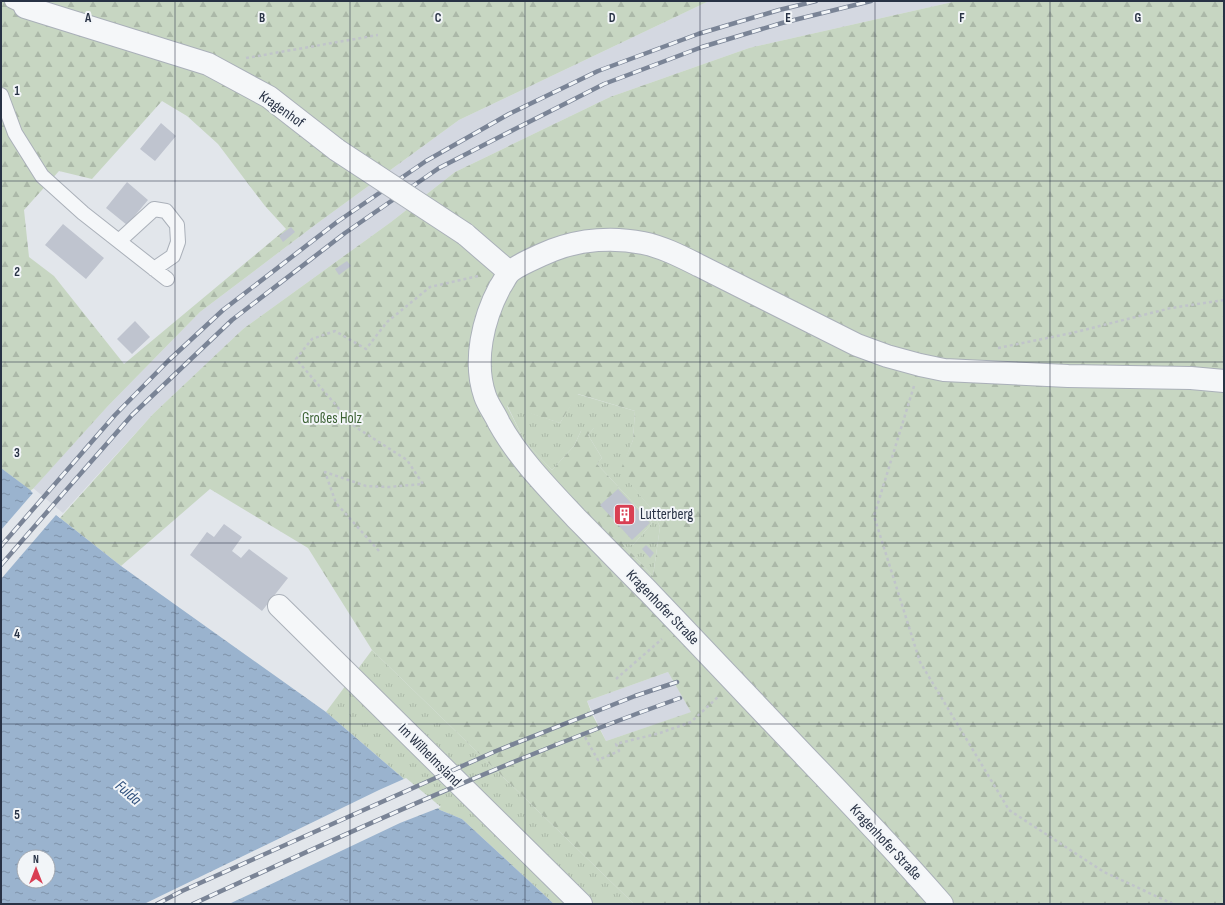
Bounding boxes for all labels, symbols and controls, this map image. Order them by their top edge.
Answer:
text: A [84,10,92,26]
text: B [259,10,265,26]
text: C [435,10,442,26]
text: D [609,10,616,26]
text: E [785,10,791,26]
text: F [959,10,965,26]
text: G [1135,10,1142,26]
text: 1 [14,83,20,99]
street label: Kragenhof [255,87,309,132]
text: 2 [14,264,20,280]
park label: Großes Holz [302,409,363,428]
text: 3 [14,445,20,461]
building icon: Lutterberg [612,501,638,527]
place label: Lutterberg [640,505,693,524]
street label: Kragenhofer Straße [622,566,703,649]
text: 4 [14,626,20,642]
street label: Im Wilhelmsland [394,720,465,791]
water label: Fulda [111,777,145,810]
street label: Kragenhofer Straße [845,800,926,884]
text: 5 [14,807,20,823]
north arrow [16,849,56,889]
text: N [33,853,39,866]

